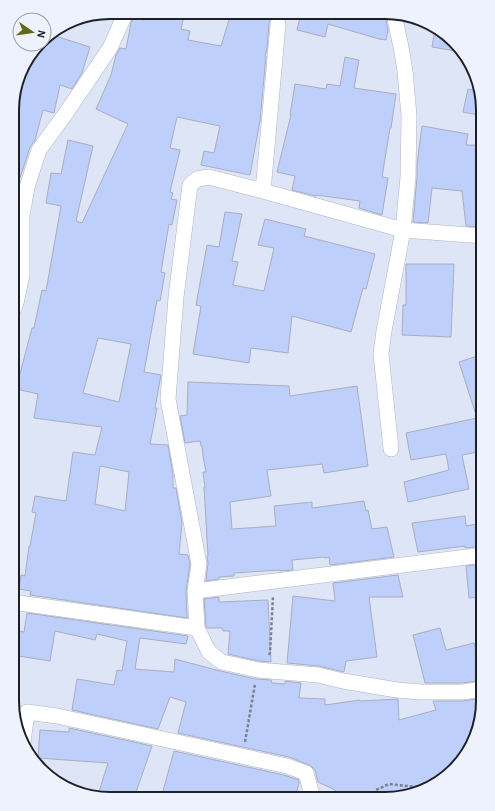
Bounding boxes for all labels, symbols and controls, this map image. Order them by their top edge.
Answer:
north arrow [12,12,52,52]
text: N [35,29,47,39]

